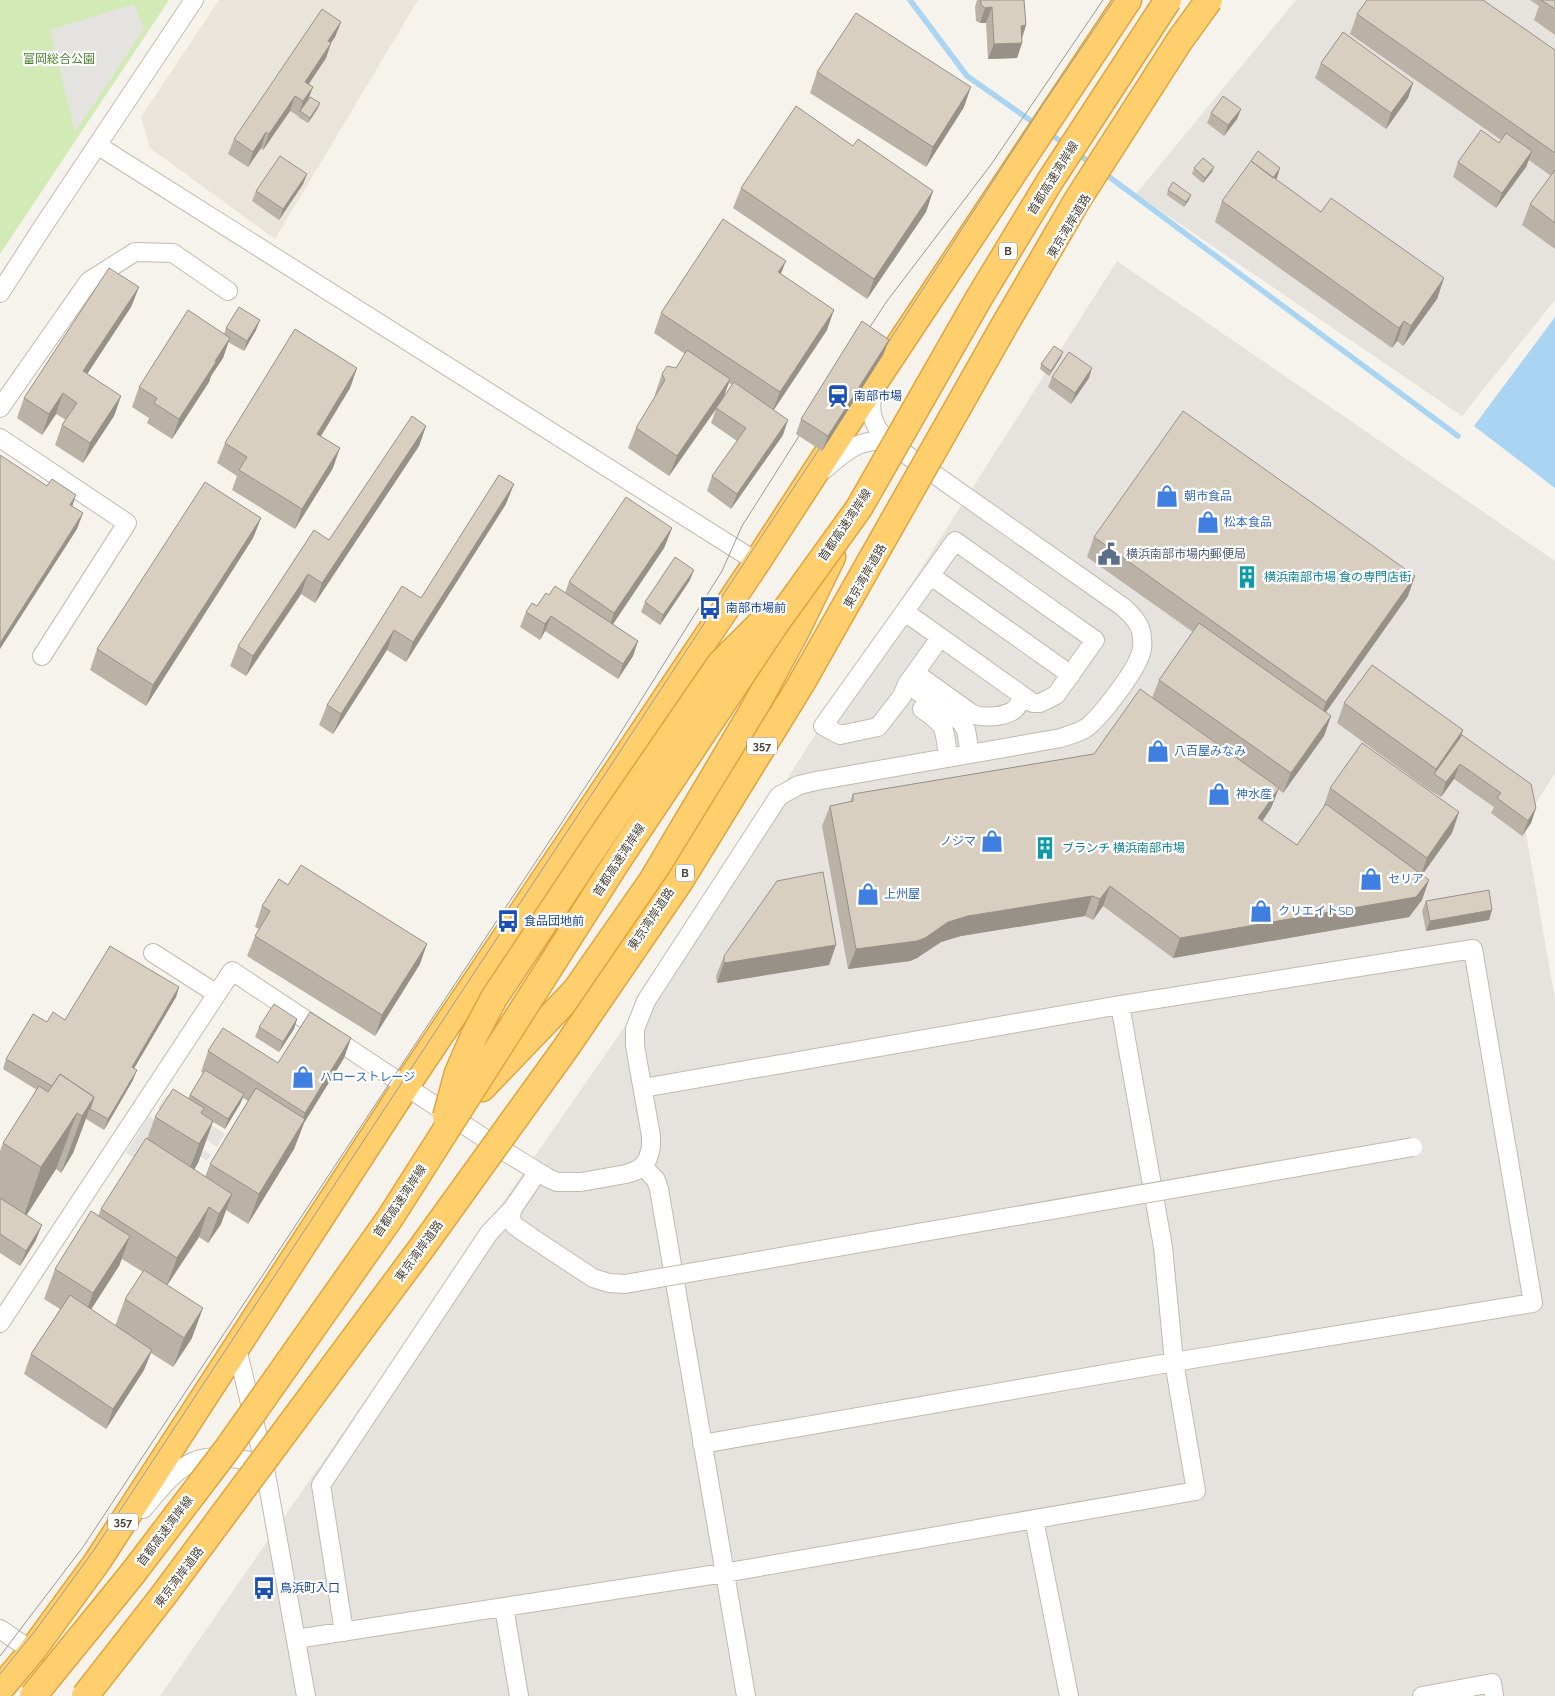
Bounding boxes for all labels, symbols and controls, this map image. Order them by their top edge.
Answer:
park label: 富岡総合公園 [23,52,95,66]
street label: 首都高速湾岸線 [1025,139,1081,217]
street label: 東京湾岸道路 [1044,192,1094,260]
road number: B [999,242,1017,260]
station icon: 南部市場 [825,383,851,409]
place label: 南部市場 [854,389,902,403]
shop icon: 朝市食品 [1154,483,1180,509]
street label: 首都高速湾岸線 [816,486,874,564]
place label: 朝市食品 [1184,489,1232,503]
shop icon: 松本食品 [1195,509,1221,535]
place label: 松本食品 [1224,515,1272,529]
street label: 東京湾岸道路 [841,541,889,611]
public building icon: 横浜南部市場内郵便局 [1096,541,1122,567]
place label: 横浜南部市場内郵便局 [1126,547,1246,561]
building icon: 横浜南部市場 食の専門店街 [1234,564,1260,590]
place label: 横浜南部市場 食の専門店街 [1264,570,1411,584]
bus stop icon: 南部市場前 [697,595,723,621]
place label: 南部市場前 [726,601,786,615]
road number: 357 [747,738,777,754]
shop icon: 八百屋みなみ [1145,738,1171,764]
place label: 八百屋みなみ [1174,744,1246,758]
shop icon: 神水産 [1206,781,1232,807]
place label: 神水産 [1236,787,1272,801]
street label: 首都高速湾岸線 [590,821,648,899]
shop icon: ノジマ [979,828,1005,854]
place label: ノジマ [940,834,976,848]
building icon: ブランチ 横浜南部市場 [1032,835,1058,861]
place label: ブランチ 横浜南部市場 [1062,841,1185,855]
road number: B [676,864,694,881]
shop icon: セリア [1358,866,1384,892]
place label: セリア [1388,872,1424,886]
shop icon: 上州屋 [855,881,881,907]
street label: 東京湾岸道路 [625,885,677,953]
place label: 上州屋 [884,887,920,901]
shop icon: クリエイトSD [1248,898,1274,924]
place label: クリエイトSD [1278,904,1354,918]
bus stop icon: 食品団地前 [495,908,521,934]
place label: 食品団地前 [524,914,584,928]
shop icon: ハローストレージ [290,1064,316,1090]
place label: ハローストレージ [320,1070,415,1084]
street label: 首都高速湾岸線 [371,1162,429,1240]
street label: 東京湾岸道路 [392,1218,446,1284]
street label: 首都高速湾岸線 [134,1493,196,1569]
road number: 357 [108,1514,138,1530]
street label: 東京湾岸道路 [152,1544,206,1610]
bus stop icon: 鳥浜町入口 [251,1575,277,1601]
place label: 鳥浜町入口 [280,1581,340,1595]

